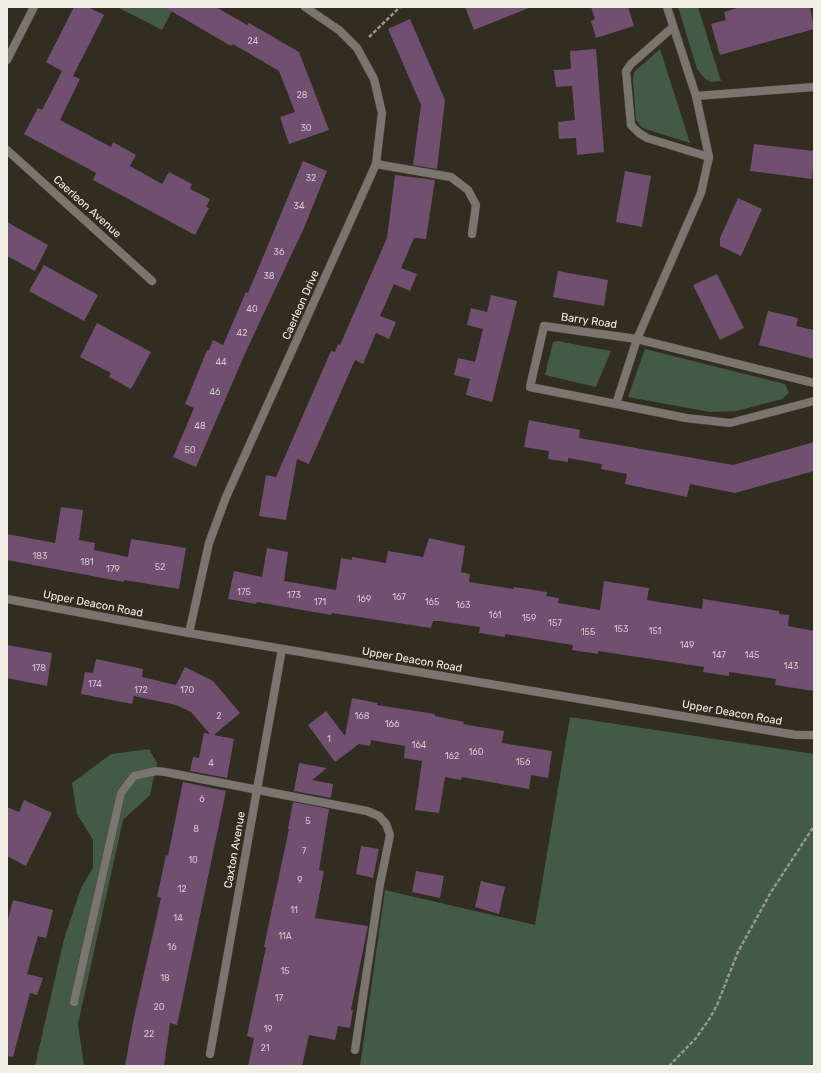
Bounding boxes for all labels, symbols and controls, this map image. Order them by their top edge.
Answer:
house number: 24 [248,36,258,46]
house number: 28 [296,90,308,100]
house number: 30 [300,123,312,133]
street label: Caerleon Avenue [50,173,124,241]
house number: 32 [306,173,316,183]
house number: 34 [294,201,304,211]
house number: 36 [274,247,284,257]
street label: Caerleon Drive [280,268,322,342]
house number: 38 [263,271,275,281]
house number: 40 [246,304,258,314]
street label: Barry Road [560,311,618,331]
house number: 42 [237,328,247,338]
house number: 44 [215,357,227,367]
house number: 46 [209,387,221,397]
house number: 48 [194,421,206,431]
house number: 50 [184,445,196,455]
house number: 183 [33,551,47,561]
house number: 181 [80,557,94,567]
house number: 52 [155,562,165,572]
house number: 179 [106,564,120,574]
house number: 175 [237,587,251,597]
street label: Upper Deacon Road [42,588,144,620]
house number: 173 [287,590,301,600]
house number: 167 [392,592,406,602]
house number: 169 [357,594,371,604]
house number: 171 [314,597,326,607]
house number: 165 [425,597,439,607]
house number: 163 [456,600,470,610]
house number: 161 [489,610,501,620]
house number: 159 [522,613,536,623]
house number: 157 [548,618,562,628]
house number: 153 [614,624,628,634]
house number: 151 [649,626,661,636]
house number: 155 [581,627,595,637]
house number: 149 [680,640,694,650]
street label: Upper Deacon Road [361,645,463,675]
house number: 147 [712,650,726,660]
house number: 145 [745,650,759,660]
house number: 143 [784,661,798,671]
house number: 178 [32,663,46,673]
house number: 174 [88,679,102,689]
house number: 172 [134,685,148,695]
house number: 170 [180,685,194,695]
street label: Upper Deacon Road [681,698,783,728]
house number: 2 [216,711,222,721]
house number: 168 [354,711,370,721]
house number: 166 [385,719,399,729]
house number: 1 [327,734,331,744]
house number: 164 [412,740,426,750]
house number: 160 [469,747,483,757]
house number: 162 [445,751,459,761]
house number: 156 [516,757,530,767]
house number: 4 [208,758,214,768]
house number: 6 [199,794,205,804]
street label: Caxton Avenue [222,811,248,889]
house number: 5 [305,816,311,826]
house number: 8 [193,824,199,834]
house number: 7 [302,846,306,856]
house number: 10 [188,855,198,865]
house number: 9 [297,875,303,885]
house number: 12 [177,884,187,894]
house number: 11 [290,905,298,915]
house number: 14 [173,913,183,923]
house number: 11A [278,931,292,941]
house number: 16 [167,942,177,952]
house number: 15 [280,966,290,976]
house number: 18 [160,973,170,983]
house number: 17 [275,993,283,1003]
house number: 20 [154,1002,164,1012]
house number: 19 [263,1024,273,1034]
house number: 22 [144,1029,154,1039]
house number: 21 [260,1043,270,1053]

